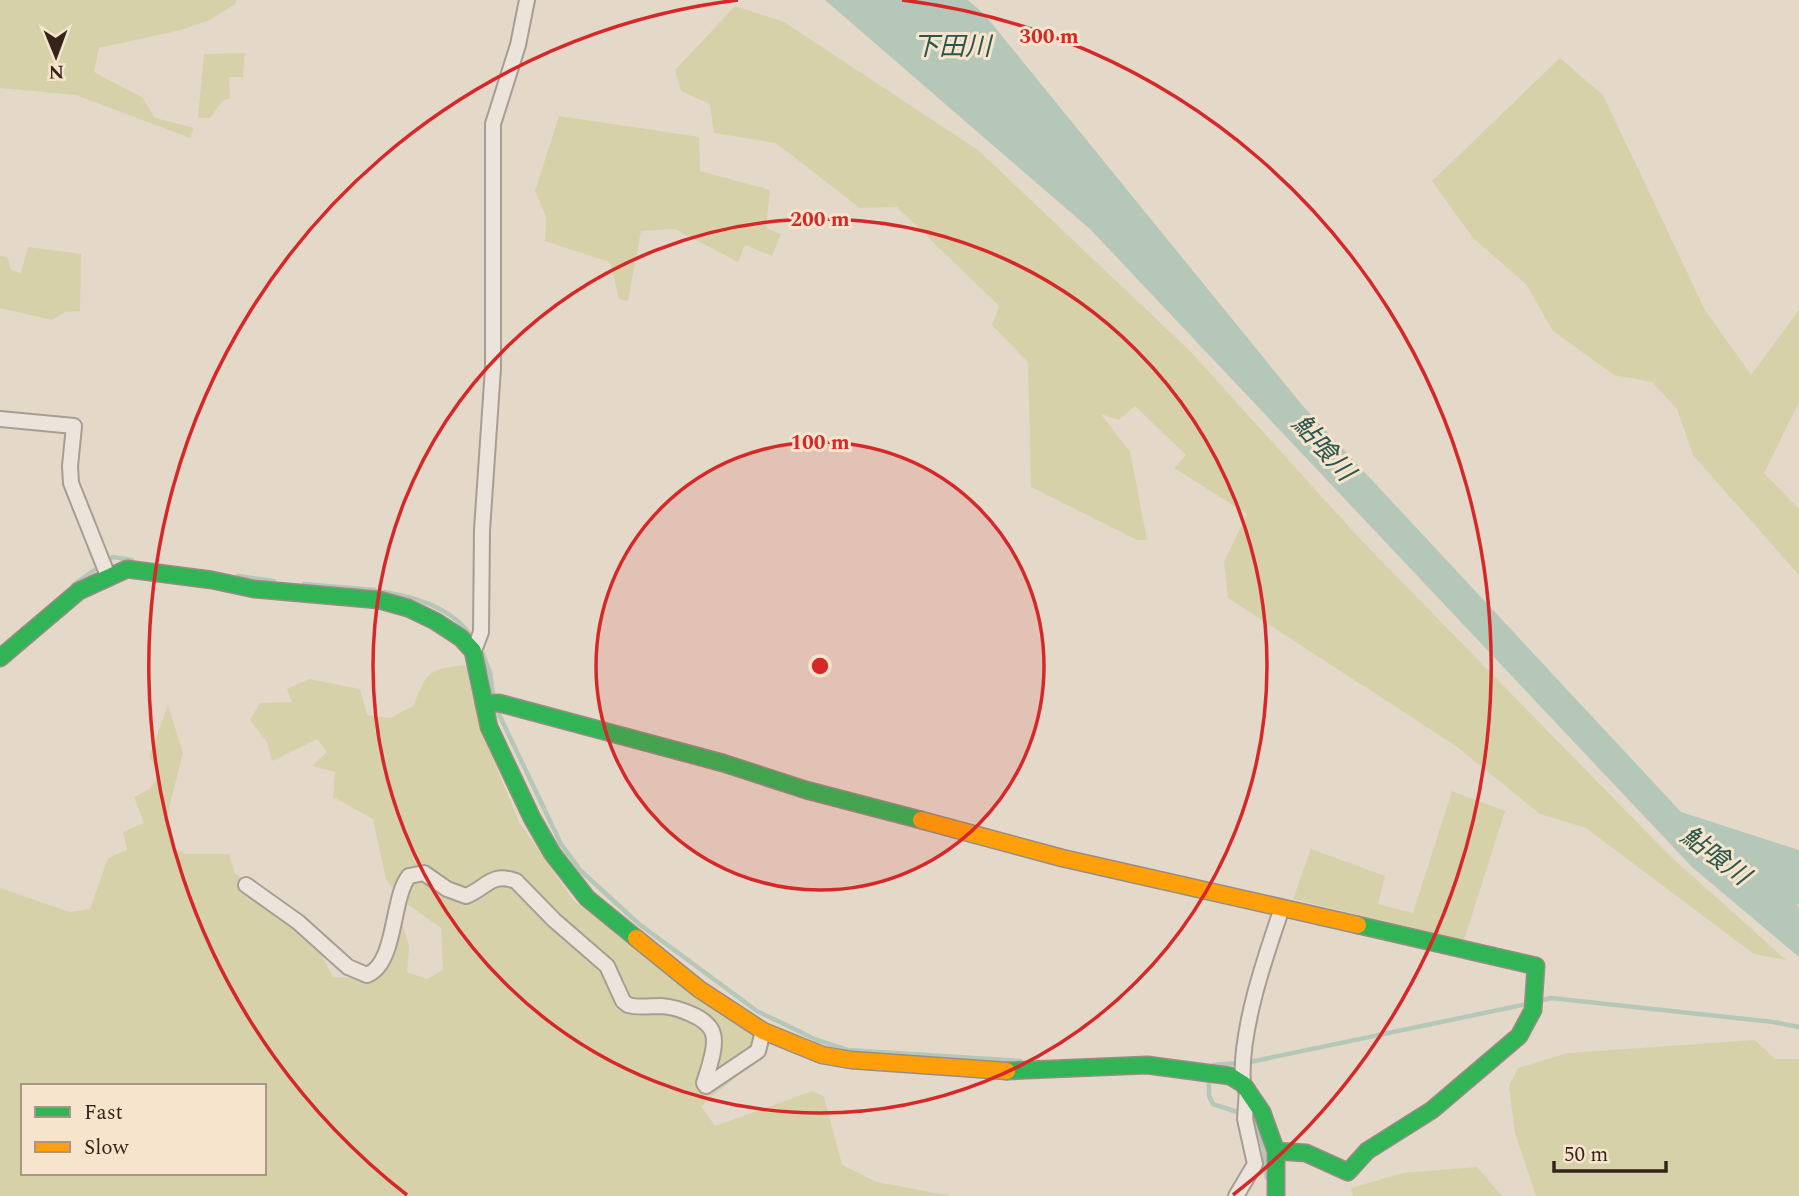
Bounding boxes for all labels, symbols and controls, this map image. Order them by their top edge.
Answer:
north arrow [21,21,91,91]
text: 300 m [1019,21,1079,53]
water label: 下田川 [913,27,994,67]
text: N [48,57,64,86]
text: 200 m [790,204,850,236]
water label: 鮎喰川 [1282,406,1366,493]
text: 100 m [790,427,850,459]
centre of rings [808,654,832,678]
water label: 鮎喰川 [1672,817,1761,897]
legend [21,1084,266,1175]
text: Fast [84,1097,123,1129]
scale bar [1554,1130,1666,1174]
text: Slow [84,1132,130,1164]
text: 50 m [1564,1139,1608,1171]

